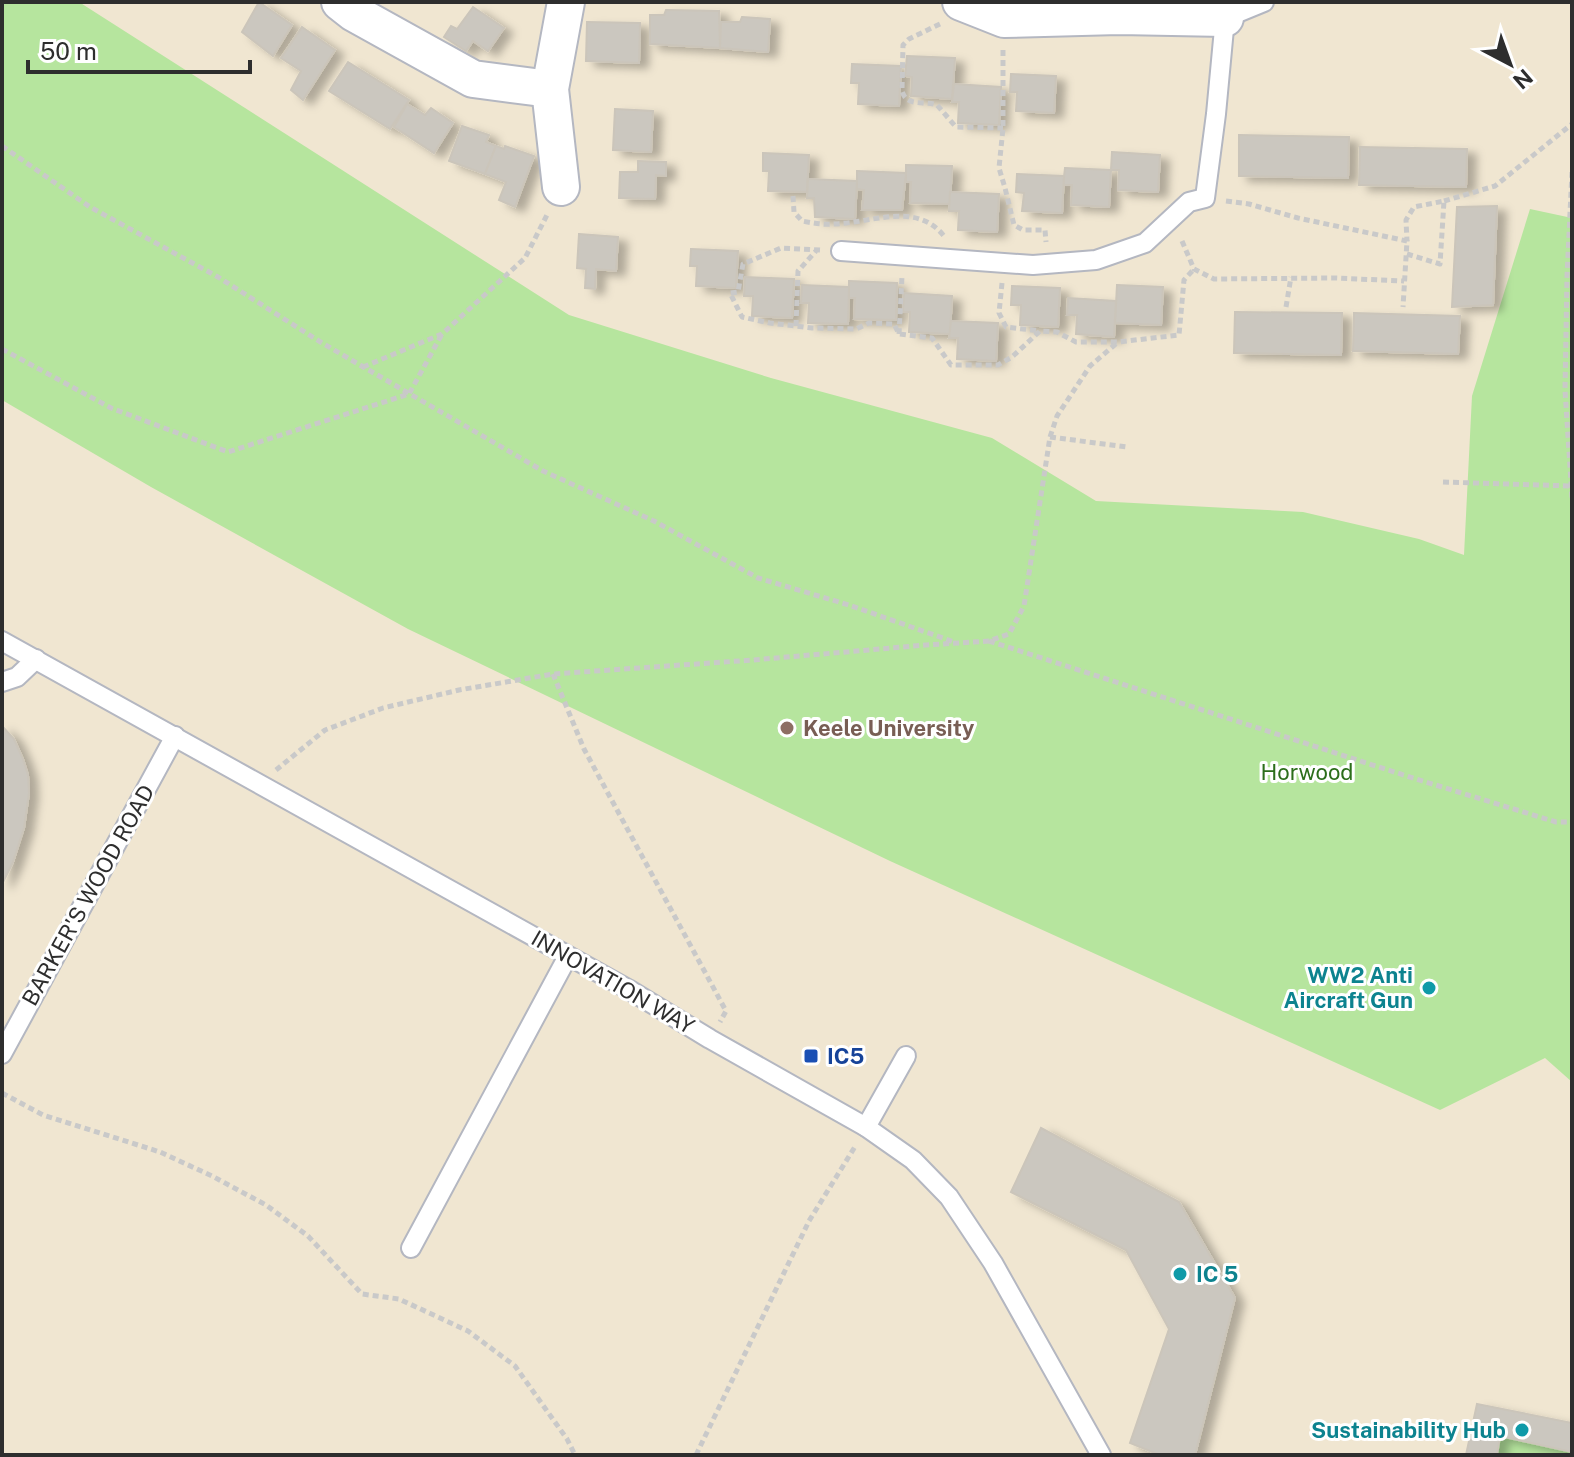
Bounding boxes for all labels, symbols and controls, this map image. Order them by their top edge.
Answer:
scale bar [28,24,250,74]
north arrow [1470,24,1550,104]
text: 50 m [40,37,97,65]
text: N [1508,64,1538,95]
place label: Keele University [803,715,975,741]
marker: Keele University [778,719,796,737]
park label: Horwood [1261,759,1353,785]
street label: BARKER'S WOOD ROAD [16,780,160,1010]
street label: INNOVATION WAY [527,925,700,1040]
place label: WW2 Anti Aircraft Gun [1283,962,1413,1013]
marker: WW2 Anti Aircraft Gun [1420,979,1438,997]
place label: IC5 [827,1043,864,1069]
marker: IC5 [802,1047,820,1065]
place label: IC 5 [1196,1261,1238,1287]
marker: IC 5 [1171,1265,1189,1283]
place label: Sustainability Hub [1311,1417,1506,1443]
marker: Sustainability Hub [1513,1421,1531,1439]

